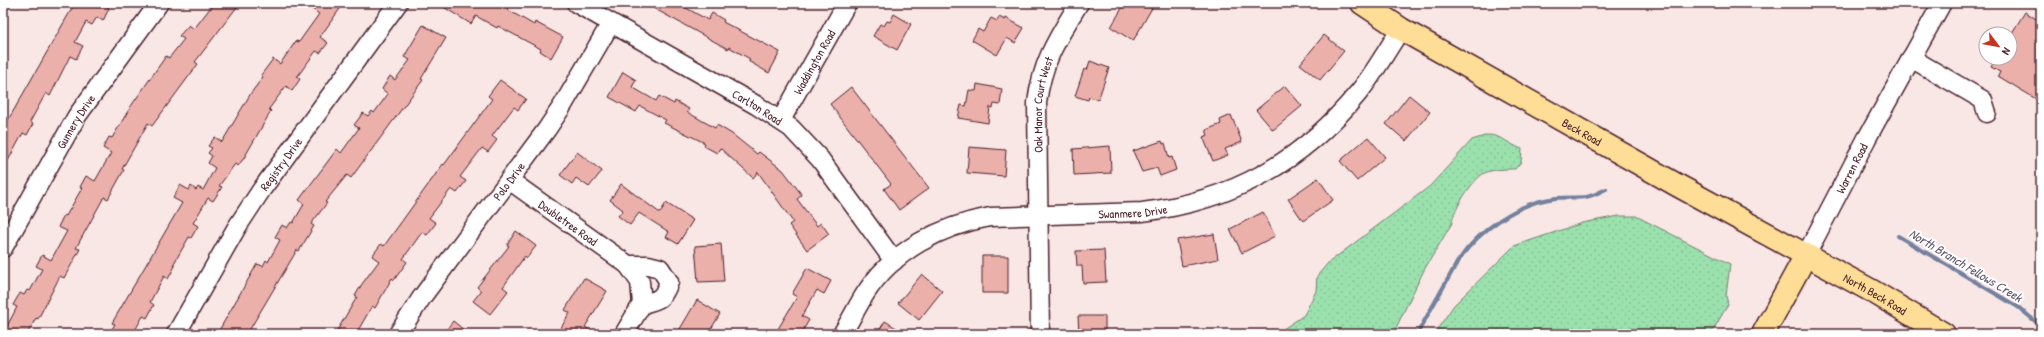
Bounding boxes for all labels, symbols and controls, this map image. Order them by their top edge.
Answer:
street label: Waddington Road [789,26,839,97]
north arrow [1978,26,2018,66]
text: N [1999,45,2014,58]
street label: Oak Manor Court West [1028,53,1057,153]
street label: Carlton Road [729,85,786,129]
street label: Gunnery Drive [52,90,99,152]
street label: Beck Road [1559,113,1605,150]
street label: Registry Drive [255,133,306,194]
street label: Warren Road [1831,140,1871,196]
street label: Polo Drive [489,158,529,203]
street label: Doubletree Road [535,195,602,250]
street label: Swanmere Drive [1098,200,1169,222]
water label: North Branch Fellows Creek [1906,224,2027,307]
street label: North Beck Road [1840,269,1911,319]

